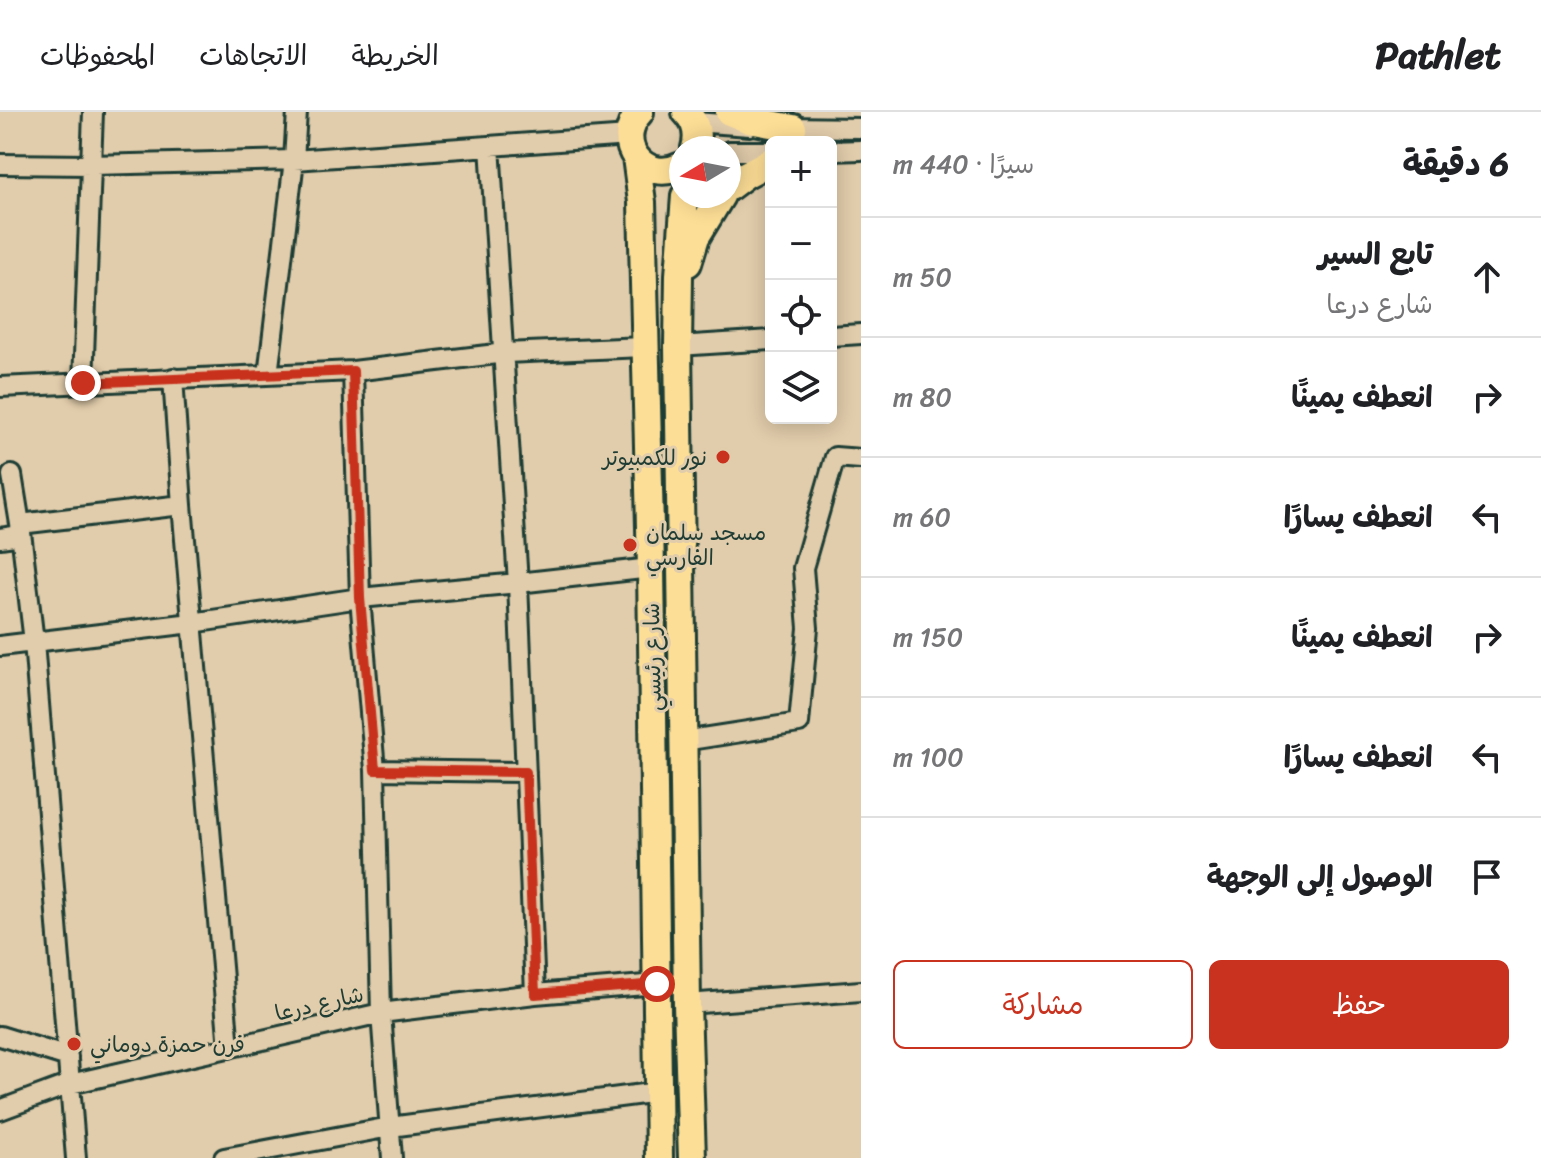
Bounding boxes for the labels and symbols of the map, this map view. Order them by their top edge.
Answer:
north arrow [669,136,741,208]
route end [65,365,101,401]
place label: نور للكمبيوتر [600,438,707,477]
marker: نور للكمبيوتر [714,448,732,466]
place label: مسجد سلمان الفارسي [646,513,766,577]
marker: مسجد سلمان الفارسي [621,536,639,554]
street label: شارع رئيسي [632,603,673,711]
route start [639,966,675,1002]
street label: شارع درعا [271,974,368,1033]
place label: فرن حمزة دوماني [90,1025,245,1064]
marker: فرن حمزة دوماني [65,1035,83,1053]

